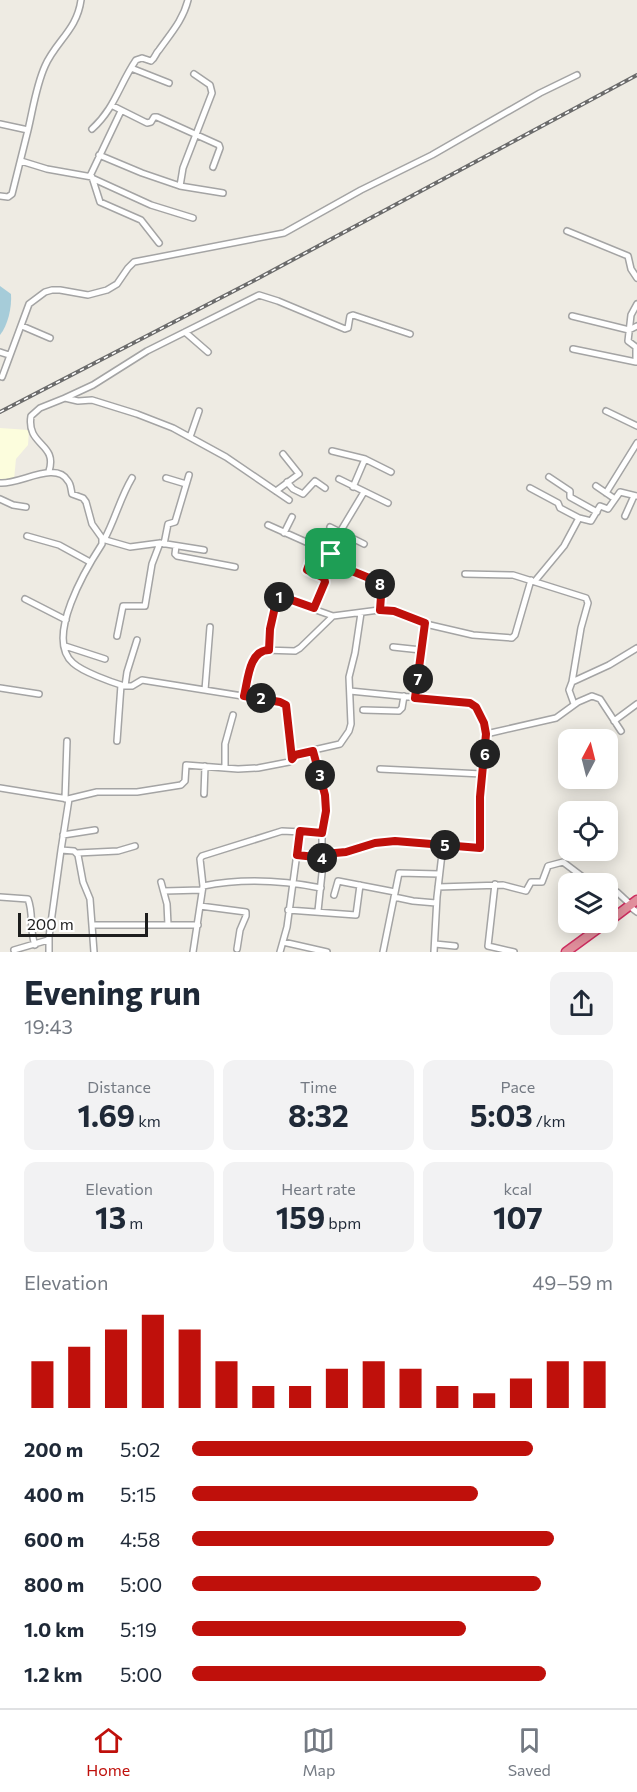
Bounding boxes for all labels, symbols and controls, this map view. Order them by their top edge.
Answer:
pin [305,528,356,579]
icon: arrive [314,537,347,570]
pin: 8 [365,569,395,599]
text: 8 [375,574,385,593]
pin: 1 [264,582,294,612]
text: 1 [275,587,283,606]
pin: 7 [403,664,433,694]
text: 7 [414,669,422,688]
pin: 2 [246,683,276,713]
text: 2 [256,688,266,707]
north arrow [558,729,618,789]
map controls [558,729,618,933]
pin: 6 [470,739,500,769]
text: 6 [480,744,490,763]
pin: 3 [305,760,335,790]
text: 3 [315,765,325,784]
button: locate [558,801,618,861]
pin: 5 [430,830,460,860]
text: 5 [440,835,450,854]
pin: 4 [307,843,337,873]
text: 4 [317,848,327,867]
button: layers [558,873,618,933]
scale bar [18,910,148,938]
text: 200 m [27,914,74,933]
text: Evening run [24,971,201,1012]
button: share [550,972,613,1035]
text: 19:43 [24,1014,73,1038]
text: Distance [87,1077,151,1096]
text: Time [300,1077,337,1096]
text: Pace [500,1077,535,1096]
text: 1.69 [77,1096,135,1133]
text: 8:32 [288,1096,349,1133]
text: 5:03 [470,1096,533,1133]
text: km [135,1111,161,1130]
text: /km [533,1111,566,1130]
text: Elevation [85,1179,153,1198]
text: Heart rate [281,1179,356,1198]
text: kcal [503,1179,532,1198]
text: 13 [95,1198,126,1235]
text: 159 [276,1198,325,1235]
text: 107 [493,1198,543,1235]
text: m [126,1213,143,1232]
text: bpm [325,1213,361,1232]
text: Elevation [24,1270,109,1294]
text: 49–59 m [532,1270,613,1294]
text: 200 m [24,1437,83,1461]
text: 5:02 [120,1437,160,1461]
text: 400 m [24,1482,84,1506]
text: 5:15 [120,1482,156,1506]
text: 600 m [24,1527,84,1551]
text: 4:58 [120,1527,160,1551]
text: 800 m [24,1572,84,1596]
text: 5:00 [120,1572,162,1596]
text: 1.0 km [24,1617,84,1641]
text: 5:19 [120,1617,157,1641]
text: 1.2 km [24,1662,82,1686]
text: 5:00 [120,1662,162,1686]
tab: Home [86,1724,130,1779]
tab: Map [302,1724,335,1779]
tab: Saved [508,1724,551,1779]

